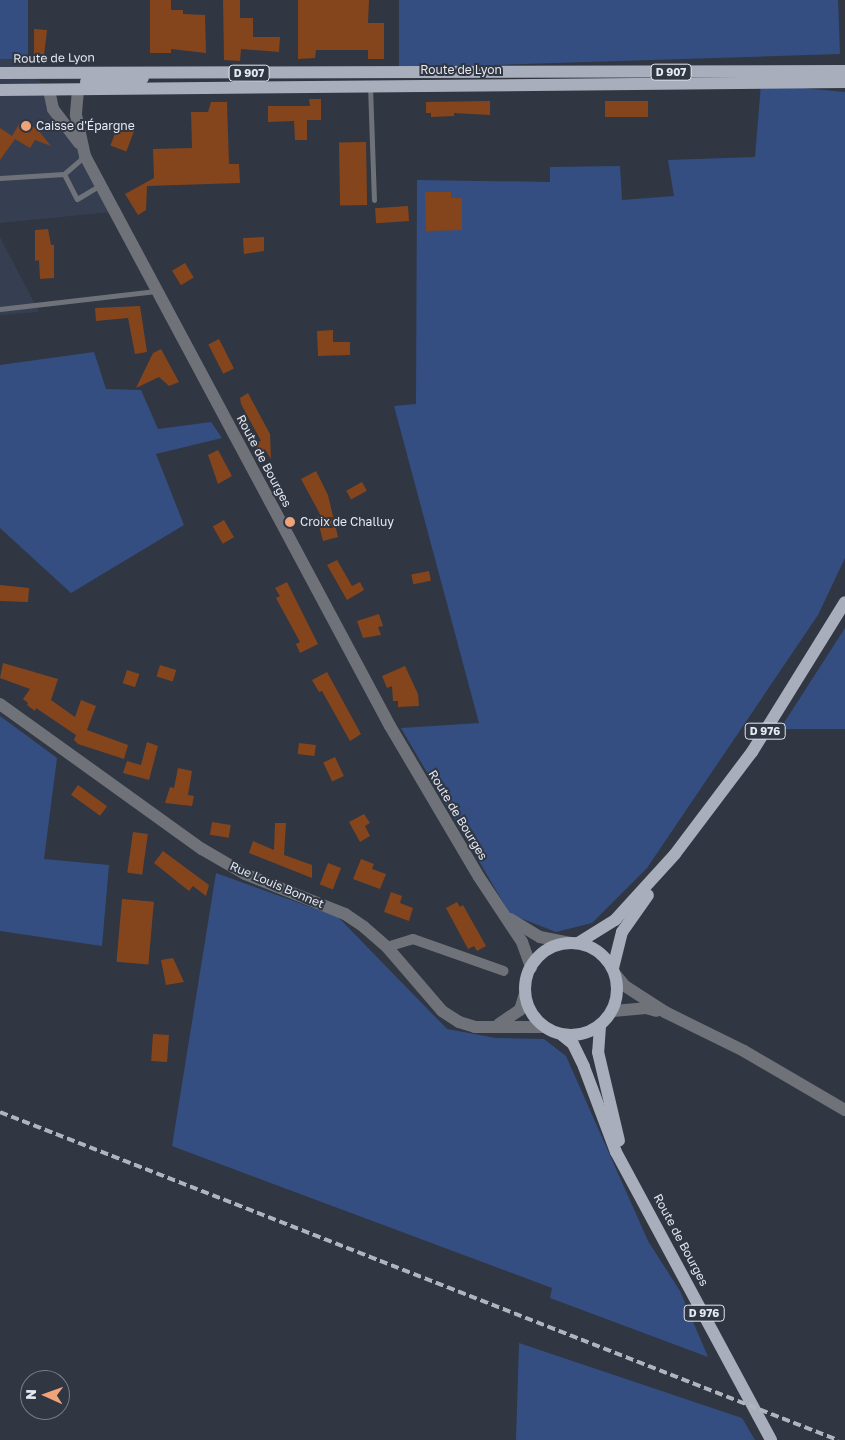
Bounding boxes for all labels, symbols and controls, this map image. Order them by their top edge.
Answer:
street label: Route de Lyon [13,50,95,66]
street label: Route de Lyon [420,63,502,77]
road number: D 907 [228,64,270,82]
road number: D 907 [650,64,692,80]
place label: Caisse d'Épargne [36,119,135,133]
marker: Caisse d'Épargne [20,120,32,132]
street label: Route de Bourges [234,412,294,510]
place label: Croix de Challuy [300,515,394,529]
marker: Croix de Challuy [284,516,296,528]
road number: D 976 [744,722,786,739]
street label: Route de Bourges [425,767,491,863]
street label: Rue Louis Bonnet [228,859,326,911]
street label: Route de Bourges [651,1191,711,1289]
road number: D 976 [683,1305,725,1322]
north arrow [20,1370,70,1420]
text: N [22,1389,39,1400]

